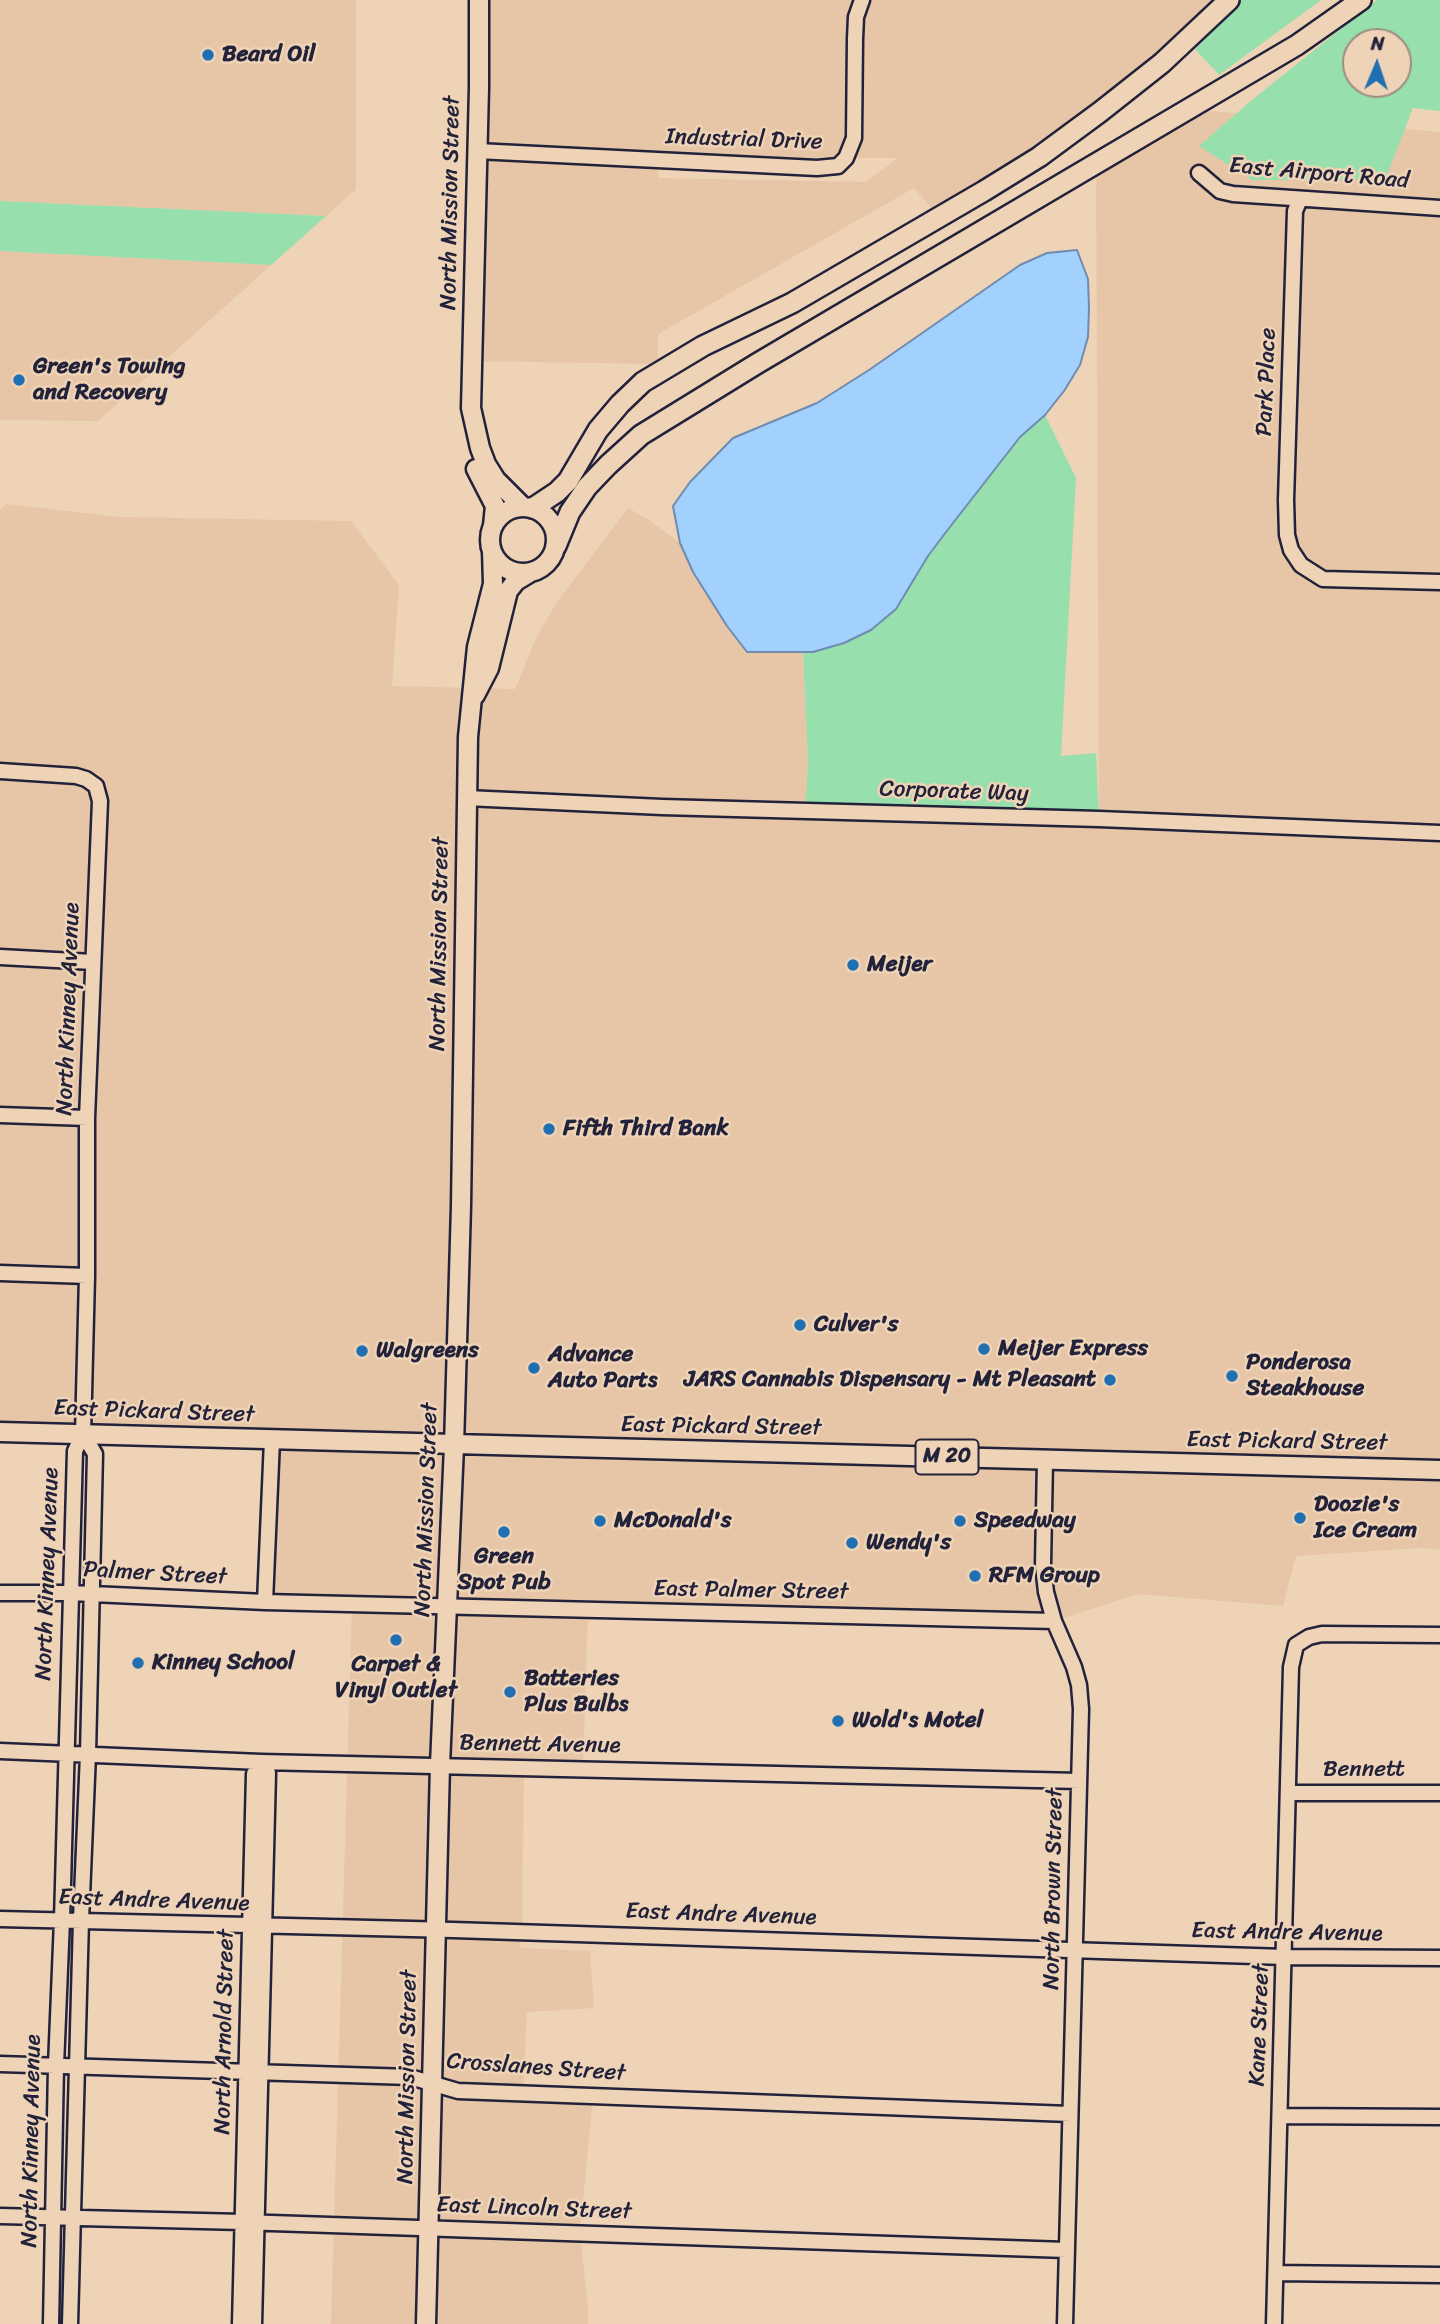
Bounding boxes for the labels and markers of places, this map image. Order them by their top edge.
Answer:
place label: Beard Oil [222,41,315,69]
marker: Beard Oil [200,47,216,63]
place label: Green's Towing and Recovery [33,353,185,407]
marker: Green's Towing and Recovery [11,372,27,388]
place label: Meijer [867,951,932,979]
marker: Meijer [845,957,861,973]
place label: Fifth Third Bank [563,1115,729,1143]
marker: Fifth Third Bank [541,1121,557,1137]
place label: Culver's [814,1311,898,1339]
marker: Culver's [792,1317,808,1333]
place label: Meijer Express [998,1335,1148,1363]
place label: Walgreens [376,1337,479,1365]
place label: Advance Auto Parts [548,1341,658,1395]
marker: Meijer Express [976,1341,992,1357]
marker: Walgreens [354,1343,370,1359]
place label: Ponderosa Steakhouse [1246,1349,1364,1403]
marker: Advance Auto Parts [526,1360,542,1376]
place label: JARS Cannabis Dispensary - Mt Pleasant [684,1366,1096,1394]
marker: Ponderosa Steakhouse [1224,1368,1240,1384]
marker: JARS Cannabis Dispensary - Mt Pleasant [1102,1372,1118,1388]
place label: Doozie's Ice Cream [1314,1491,1417,1545]
place label: McDonald's [614,1507,732,1535]
place label: Speedway [974,1507,1076,1535]
marker: Doozie's Ice Cream [1292,1510,1308,1526]
marker: McDonald's [592,1513,608,1529]
marker: Speedway [952,1513,968,1529]
marker: Green Spot Pub [496,1524,512,1540]
place label: Wendy's [866,1529,951,1557]
marker: Wendy's [844,1535,860,1551]
place label: Green Spot Pub [457,1543,551,1597]
place label: RFM Group [989,1562,1100,1590]
marker: RFM Group [967,1568,983,1584]
marker: Carpet & Vinyl Outlet [388,1632,404,1648]
place label: Kinney School [152,1649,295,1677]
place label: Carpet & Vinyl Outlet [335,1651,457,1705]
marker: Kinney School [130,1655,146,1671]
place label: Batteries Plus Bulbs [524,1665,629,1719]
marker: Batteries Plus Bulbs [502,1684,518,1700]
place label: Wold's Motel [852,1707,983,1735]
marker: Wold's Motel [830,1713,846,1729]

